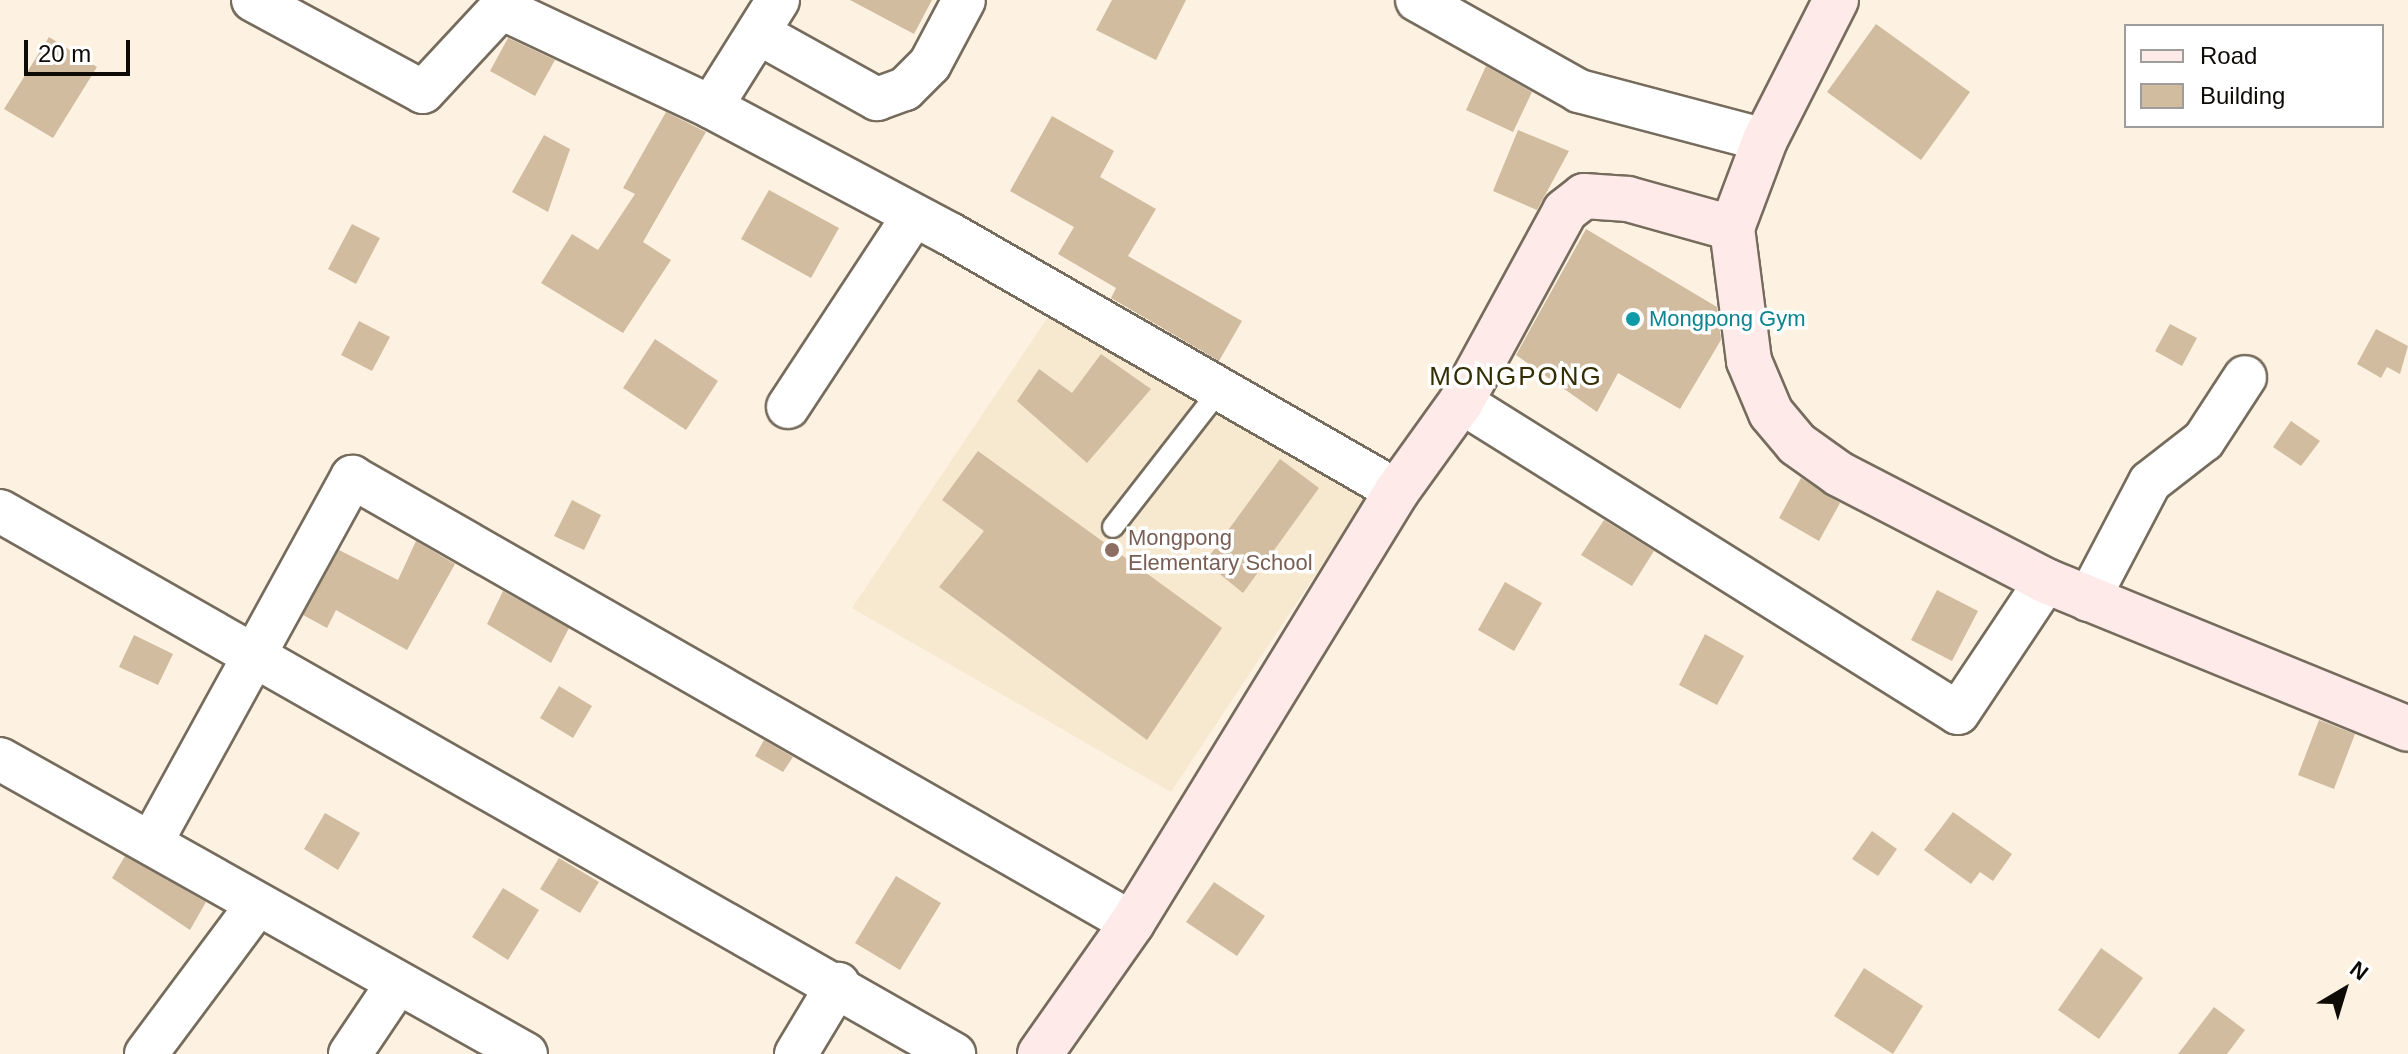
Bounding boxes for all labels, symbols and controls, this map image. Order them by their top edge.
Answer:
scale bar [28,24,134,74]
legend [2124,24,2384,128]
text: 20 m [38,40,91,67]
text: Road [2200,42,2257,69]
text: Building [2200,82,2285,109]
place label: Mongpong Gym [1649,306,1806,332]
marker: Mongpong Gym [1624,310,1642,328]
district label: MONGPONG [1429,361,1603,393]
place label: Mongpong Elementary School [1128,524,1313,576]
marker: Mongpong Elementary School [1103,541,1121,559]
north arrow [2304,950,2384,1030]
text: N [2345,956,2373,985]

